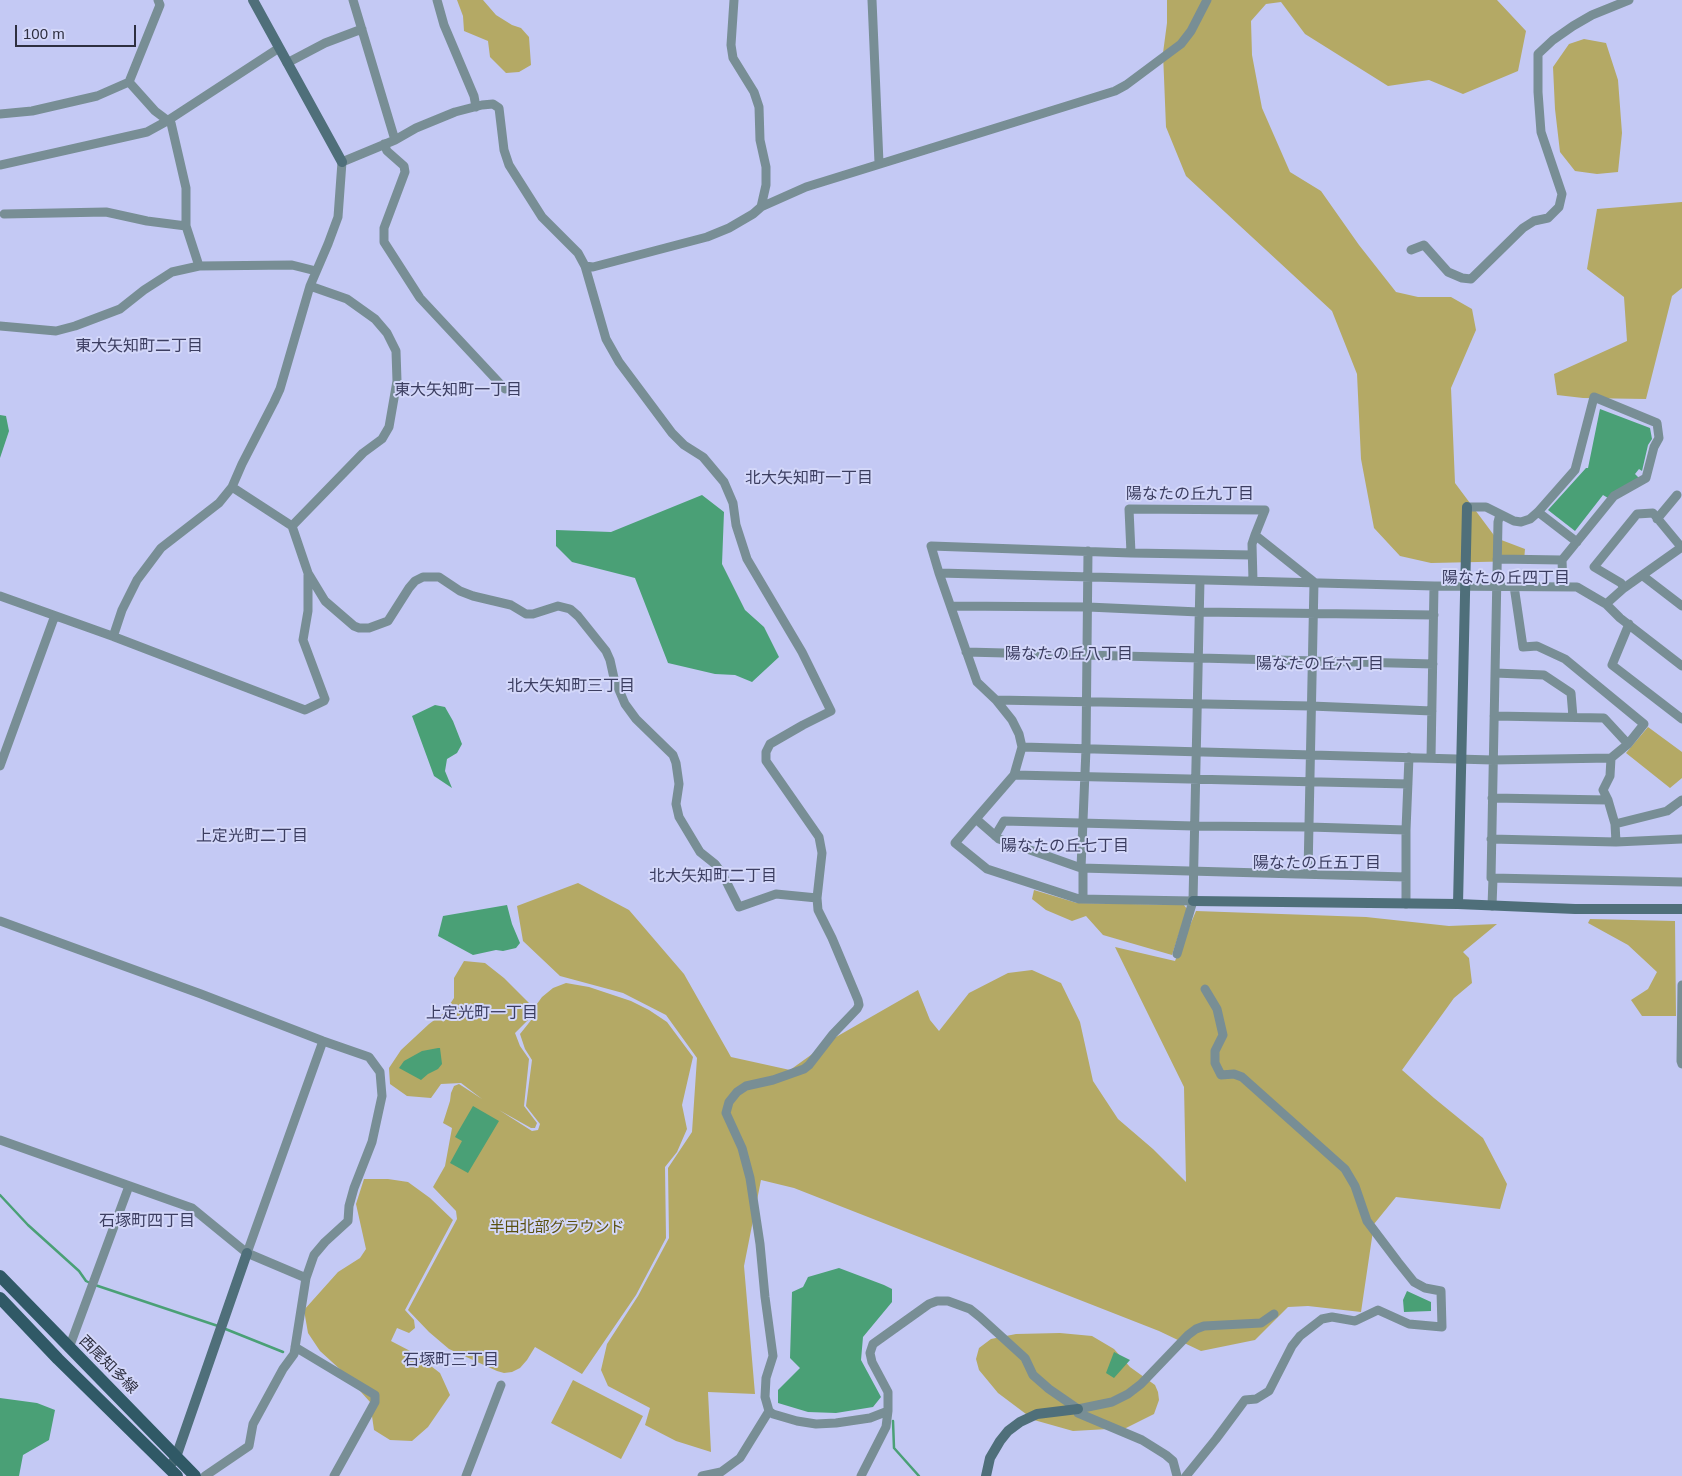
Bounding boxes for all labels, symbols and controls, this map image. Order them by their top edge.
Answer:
scale bar [18,15,139,47]
text: 100 m [23,25,65,42]
district label: 東大矢知町二丁目 [75,337,203,357]
district label: 東大矢知町一丁目 [394,381,522,401]
district label: 北大矢知町一丁目 [745,469,873,489]
district label: 陽なたの丘九丁目 [1126,485,1254,505]
district label: 陽なたの丘四丁目 [1442,569,1570,589]
district label: 陽なたの丘八丁目 [1005,645,1133,665]
district label: 陽なたの丘六丁目 [1256,655,1384,675]
district label: 北大矢知町三丁目 [507,677,635,697]
district label: 上定光町二丁目 [196,827,308,847]
district label: 陽なたの丘七丁目 [1001,837,1129,857]
district label: 陽なたの丘五丁目 [1253,854,1381,874]
district label: 北大矢知町二丁目 [649,867,777,887]
district label: 上定光町一丁目 [426,1004,538,1024]
district label: 石塚町四丁目 [99,1212,195,1232]
park label: 半田北部グラウンド [490,1219,624,1237]
street label: 西尾知多線 [75,1332,141,1398]
district label: 石塚町三丁目 [403,1351,499,1371]

